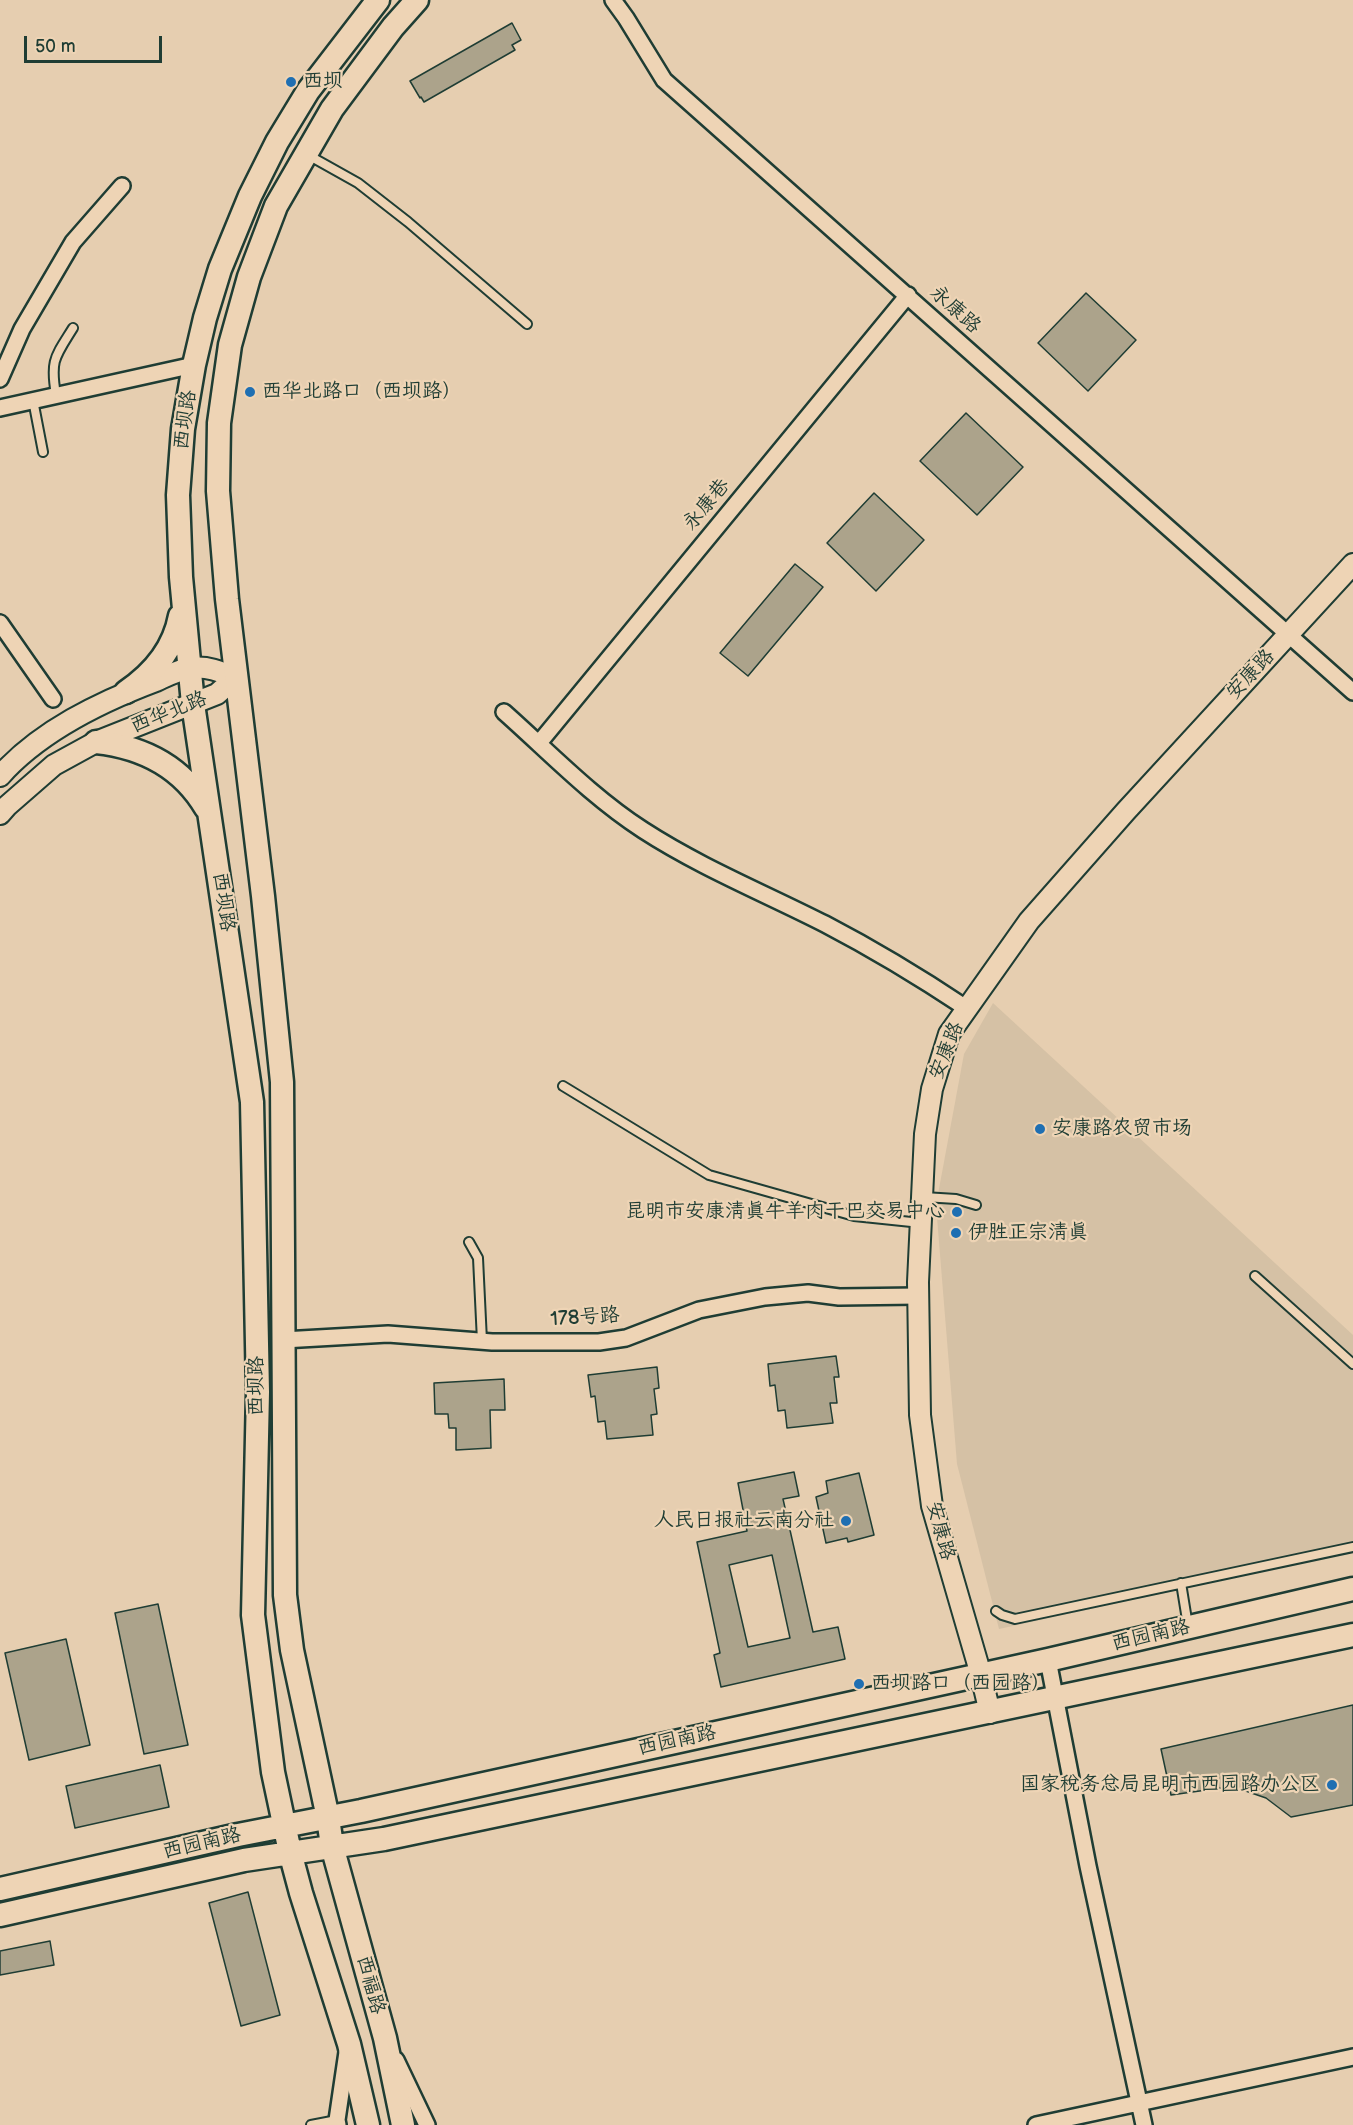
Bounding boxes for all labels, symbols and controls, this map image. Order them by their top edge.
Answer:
scale bar [27,24,165,62]
text: 50 m [35,36,76,57]
place label: 西坝 [303,70,343,94]
marker: 西坝 [284,75,298,89]
street label: 永康路 [925,281,985,339]
place label: 西华北路口（西坝路） [262,380,462,404]
marker: 西华北路口（西坝路） [243,385,257,399]
street label: 西坝路 [170,389,202,451]
street label: 永康巷 [679,474,735,536]
street label: 安康路 [1222,645,1280,705]
street label: 西华北路 [127,687,211,739]
street label: 西坝路 [207,871,239,933]
street label: 安康路 [925,1019,969,1083]
place label: 安康路农贸市场 [1052,1117,1192,1141]
marker: 安康路农贸市场 [1033,1122,1047,1136]
place label: 昆明市安康清真牛羊肉干巴交易中心 [625,1200,945,1224]
marker: 昆明市安康清真牛羊肉干巴交易中心 [950,1205,964,1219]
place label: 伊胜正宗清真 [968,1221,1088,1245]
marker: 伊胜正宗清真 [949,1226,963,1240]
street label: 178号路 [550,1304,620,1332]
street label: 西坝路 [245,1356,269,1416]
street label: 安康路 [921,1499,959,1563]
place label: 人民日报社云南分社 [654,1509,834,1533]
marker: 人民日报社云南分社 [839,1514,853,1528]
street label: 西园南路 [1109,1615,1193,1657]
place label: 西坝路口（西园路） [871,1672,1051,1696]
marker: 西坝路口（西园路） [852,1677,866,1691]
street label: 西园南路 [635,1721,719,1761]
place label: 国家税务总局昆明市西园路办公区 [1020,1773,1320,1797]
marker: 国家税务总局昆明市西园路办公区 [1325,1778,1339,1792]
street label: 西园南路 [160,1823,244,1865]
street label: 西福路 [351,1953,389,2017]

